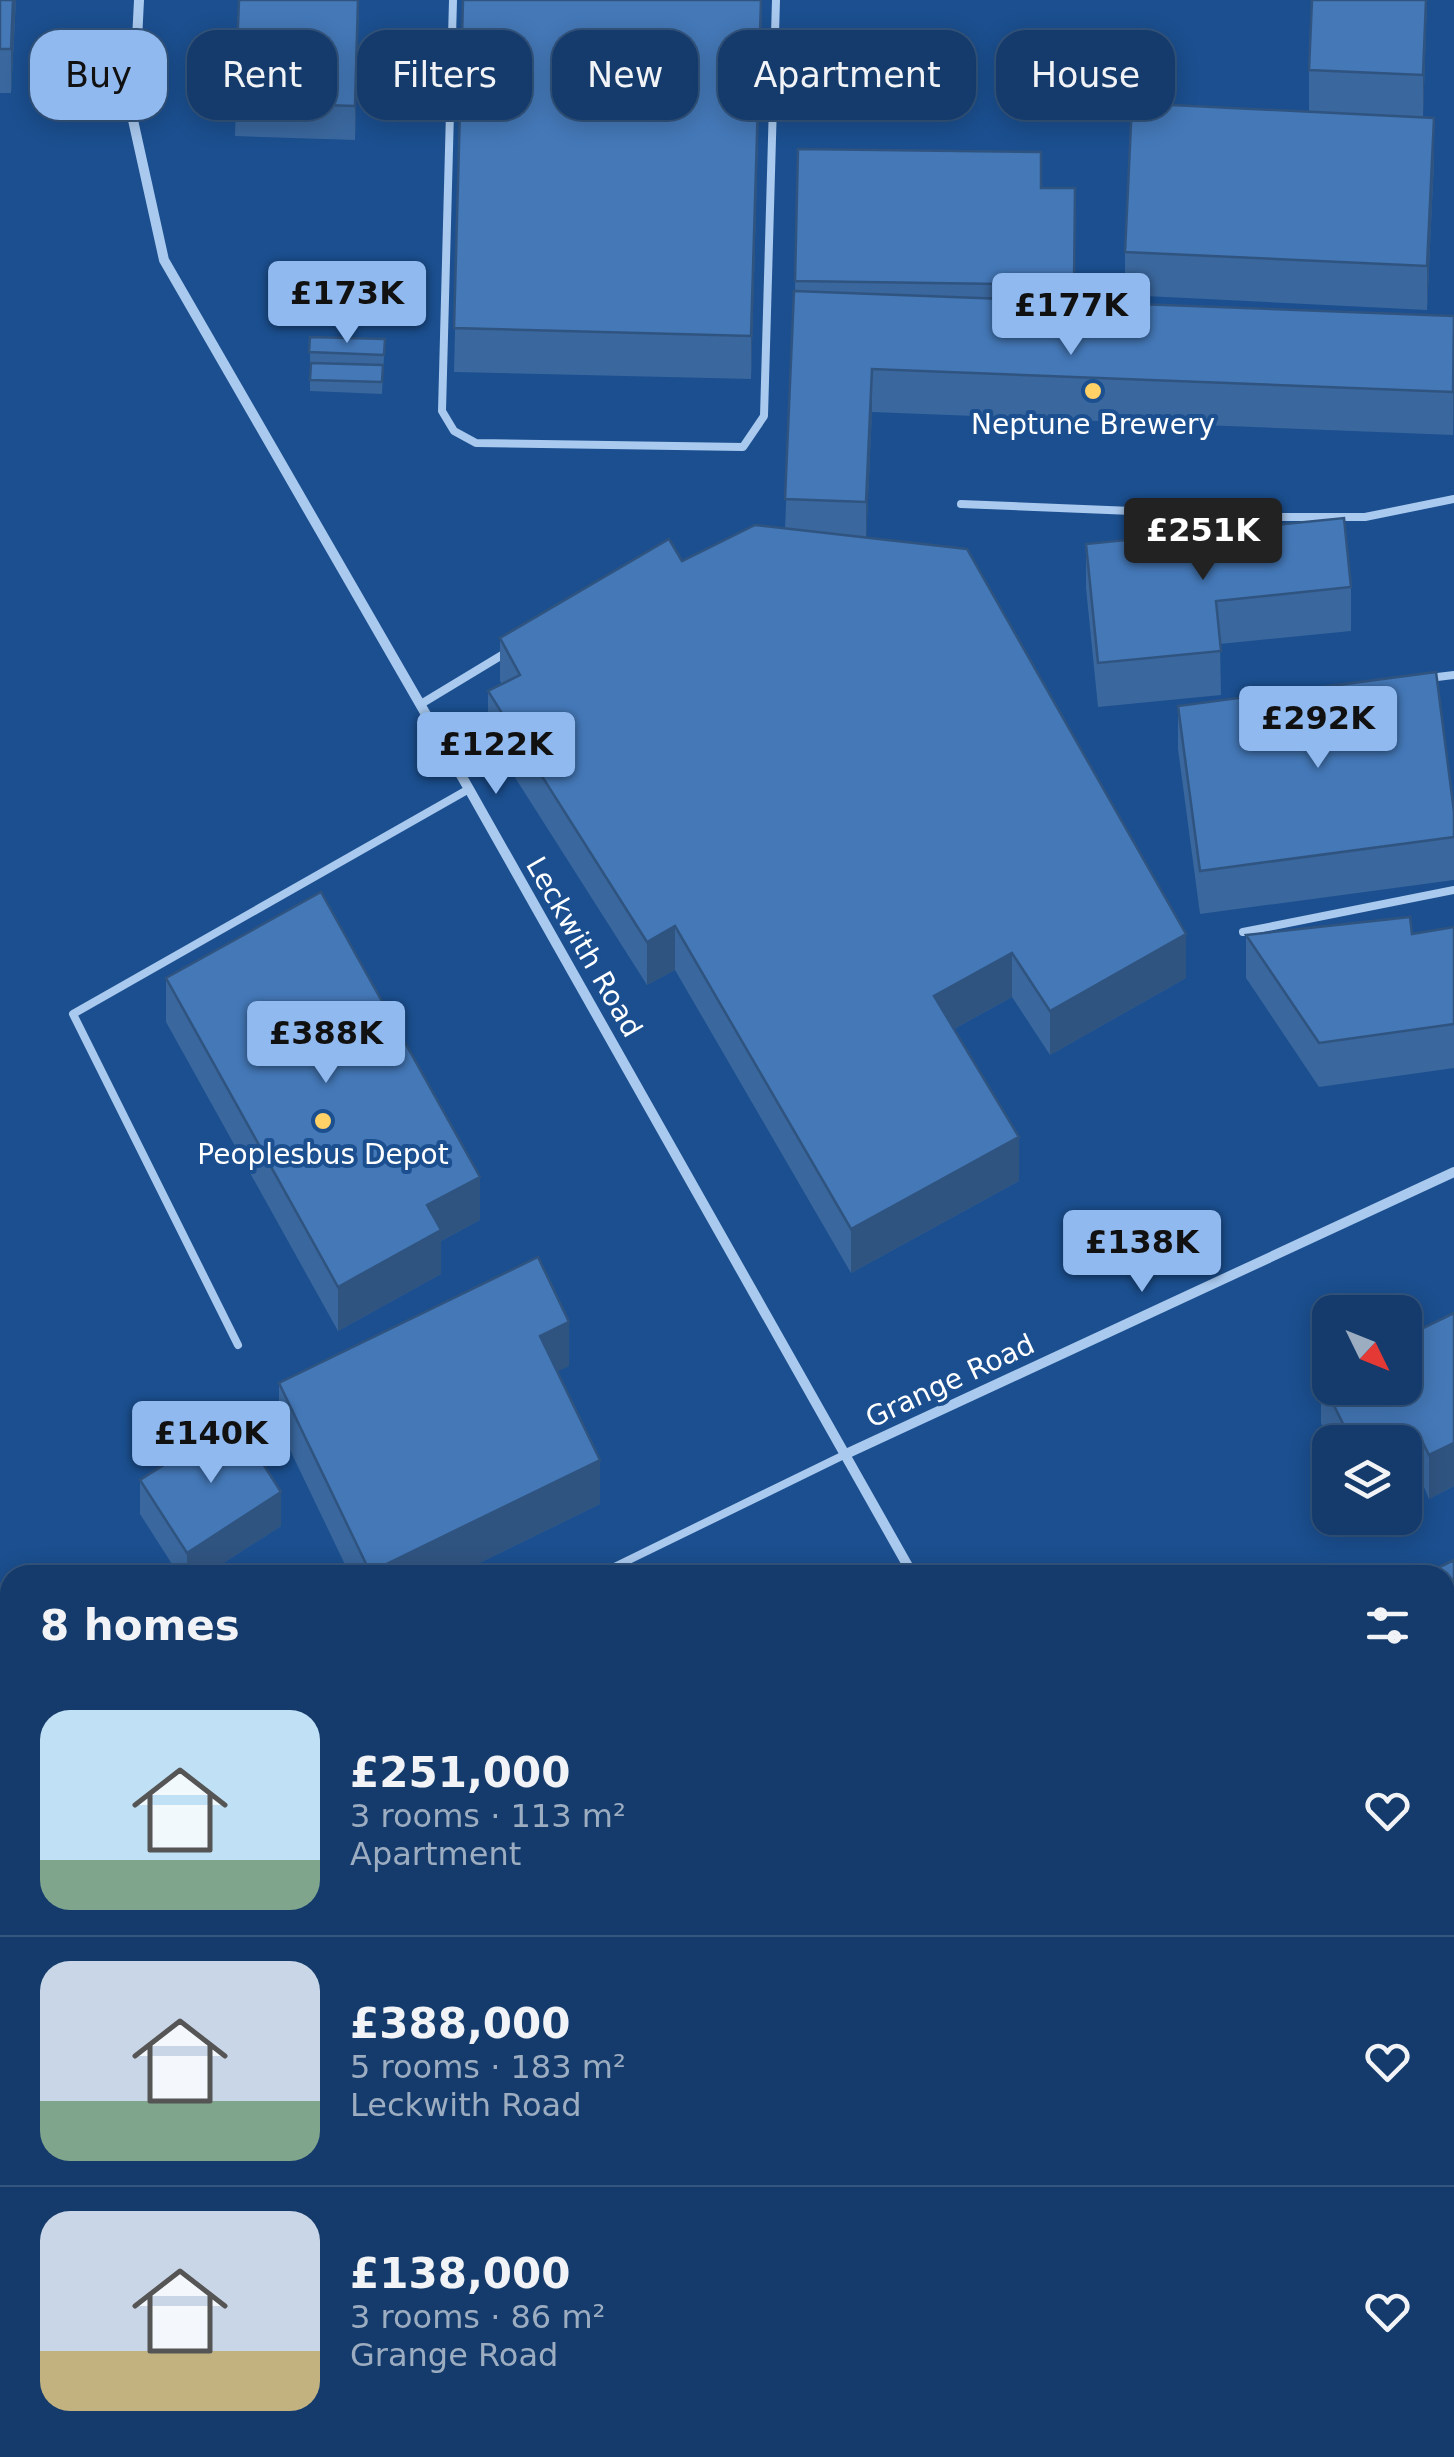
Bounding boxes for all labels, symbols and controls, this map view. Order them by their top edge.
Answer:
chip: Buy [30,30,167,120]
chip: Rent [187,30,337,120]
chip: Filters [357,30,532,120]
chip: New [552,30,698,120]
chip: Apartment [718,30,976,120]
chip: House [996,30,1175,120]
pin: £173K [277,261,417,346]
pin: £177K [1001,273,1141,358]
text: £173K [290,274,404,312]
text: £177K [1014,286,1128,324]
marker: Neptune Brewery [1082,380,1104,402]
place label: Neptune Brewery [971,408,1215,441]
pin: £251K [1133,498,1273,583]
text: £251K [1146,511,1260,549]
pin: £292K [1248,686,1388,771]
text: £292K [1261,699,1375,737]
pin: £122K [426,712,566,797]
text: £122K [439,725,553,763]
street label: Leckwith Road [519,851,649,1043]
pin: £388K [256,1001,396,1086]
text: £388K [269,1014,383,1052]
marker: Peoplesbus Depot [312,1110,334,1132]
place label: Peoplesbus Depot [197,1138,449,1171]
pin: £138K [1072,1210,1212,1295]
text: £138K [1085,1223,1199,1261]
north arrow [1312,1295,1422,1405]
map controls [1312,1295,1422,1535]
street label: Grange Road [860,1328,1040,1434]
pin: £140K [141,1401,281,1486]
text: £140K [154,1414,268,1452]
button: layers [1312,1425,1422,1535]
icon: filters [1360,1598,1415,1653]
text: 8 homes [40,1601,240,1650]
text: £251,000 [350,1748,571,1797]
icon: home [120,1750,240,1870]
icon: heart [1360,1783,1415,1838]
text: 3 rooms · 113 m² [350,1797,626,1835]
text: Apartment [350,1835,521,1873]
text: £388,000 [350,1999,571,2048]
icon: home [120,2001,240,2121]
icon: heart [1360,2034,1415,2089]
text: 5 rooms · 183 m² [350,2048,626,2086]
text: Leckwith Road [350,2086,581,2124]
text: £138,000 [350,2249,571,2298]
icon: home [120,2251,240,2371]
icon: heart [1360,2284,1415,2339]
text: 3 rooms · 86 m² [350,2298,605,2336]
text: Grange Road [350,2336,558,2374]

